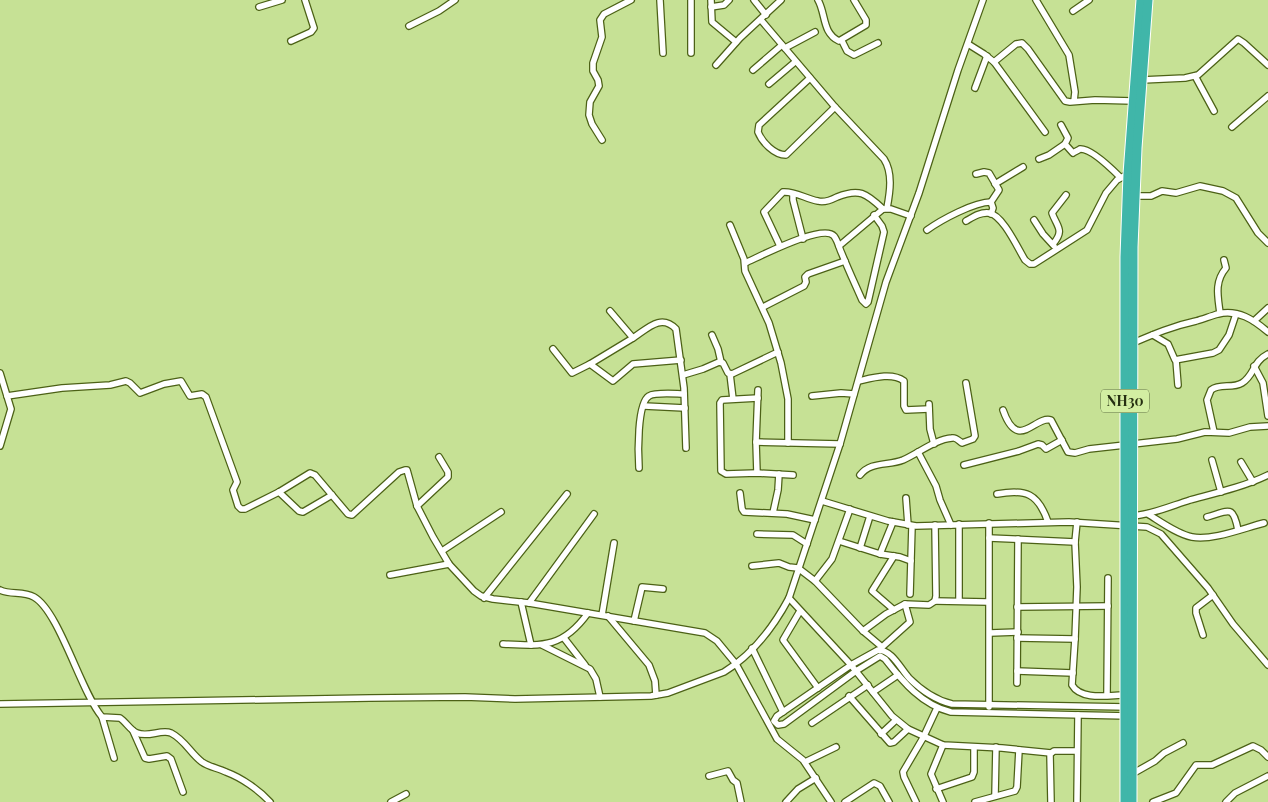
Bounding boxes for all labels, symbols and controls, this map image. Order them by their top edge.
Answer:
road number: NH30 [1101,390,1149,412]

